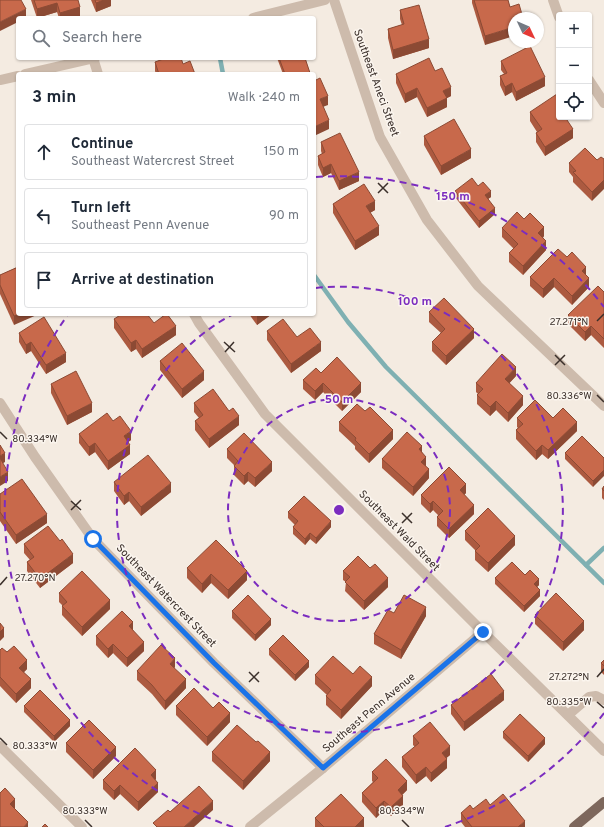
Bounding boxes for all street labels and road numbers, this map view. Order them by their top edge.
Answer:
street label: Southeast Aneci Street [350,27,402,139]
street label: Southeast Wald Street [356,488,442,574]
street label: Southeast Watercrest Street [113,541,219,651]
street label: Southeast Penn Avenue [320,670,418,756]

